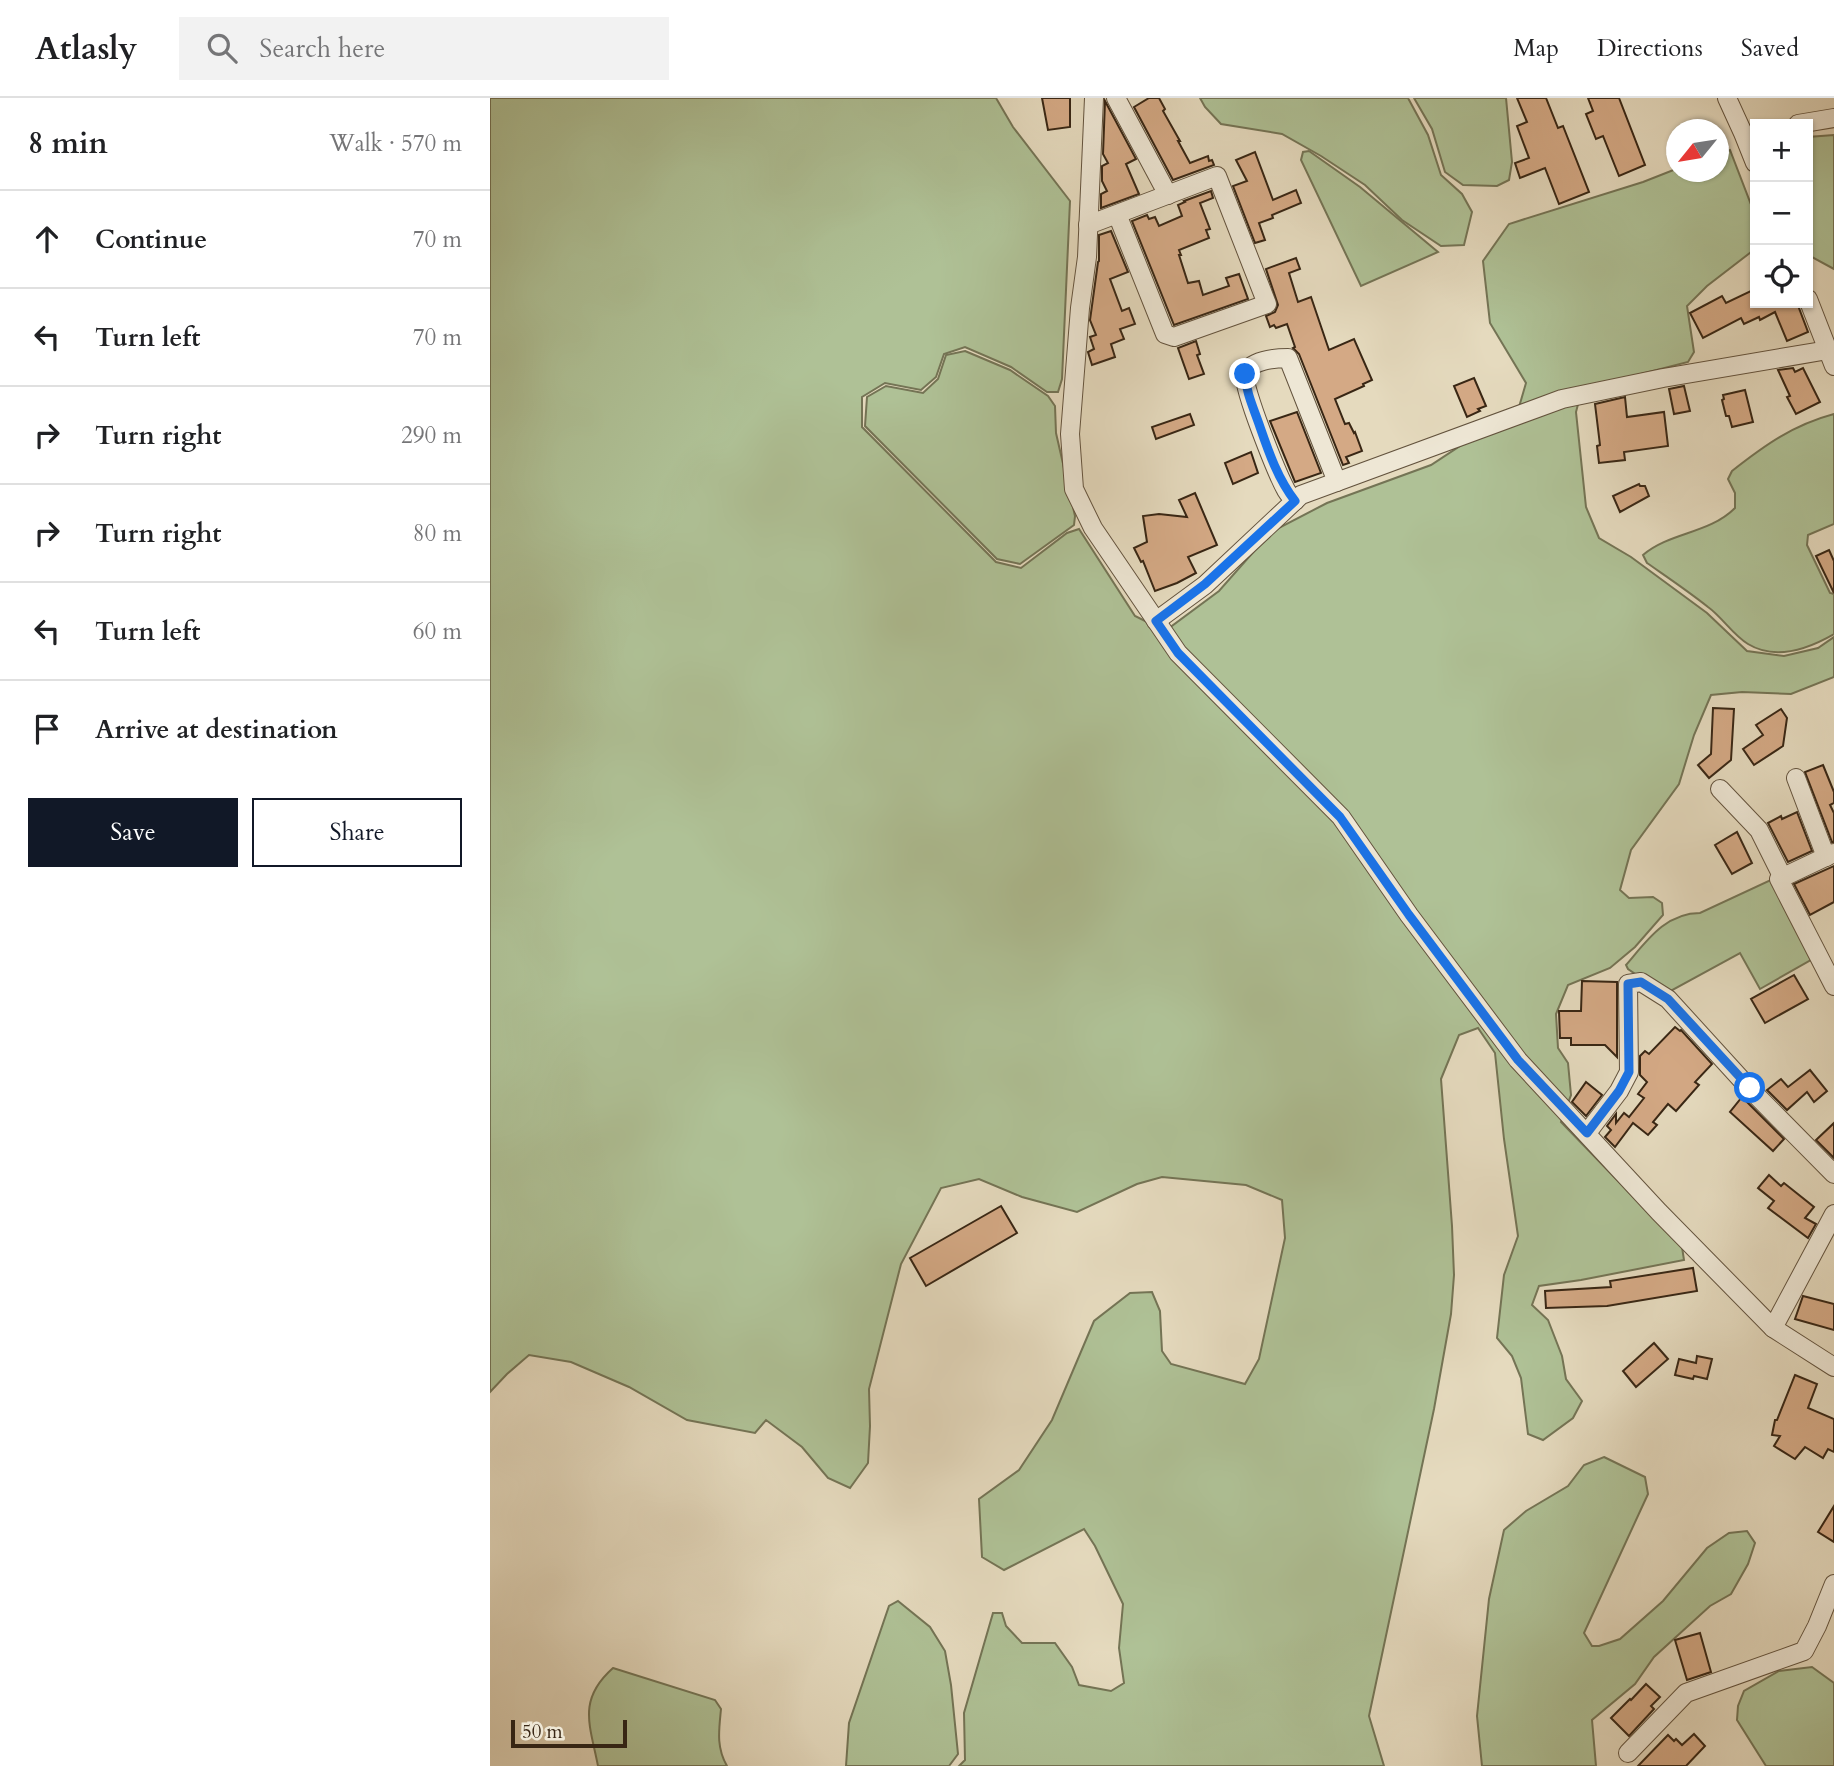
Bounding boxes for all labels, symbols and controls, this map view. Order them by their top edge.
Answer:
search box [179,17,669,80]
text: Atlasly [35,26,137,71]
icon: search [203,29,241,67]
text: Search here [259,31,385,66]
text: Map [1513,32,1559,65]
text: Directions [1597,32,1703,65]
text: Saved [1741,32,1799,65]
north arrow [1666,119,1729,182]
map controls [1750,119,1813,308]
button: + [1750,119,1813,182]
text: 8 min [28,123,108,164]
text: Walk · 570 m [329,128,462,159]
button: − [1750,182,1813,245]
icon: ahead [28,220,66,258]
text: Continue [95,222,207,257]
text: 70 m [413,224,462,255]
button: locate [1750,245,1813,308]
icon: left [28,318,66,356]
text: Turn left [95,320,200,355]
text: 70 m [413,322,462,353]
route end [1229,358,1260,389]
icon: right [28,416,66,454]
text: Turn right [95,418,222,453]
text: 290 m [401,420,462,451]
icon: right [28,514,66,552]
text: Turn right [95,516,222,551]
text: 80 m [413,518,462,549]
icon: left [28,612,66,650]
text: Turn left [95,614,200,649]
text: 60 m [413,616,462,647]
icon: arrive [28,710,66,748]
text: Arrive at destination [95,712,338,747]
button: Save [28,798,238,867]
button: Share [252,798,462,867]
route start [1734,1072,1765,1103]
scale bar [511,1717,626,1749]
text: 50 m [522,1719,563,1745]

